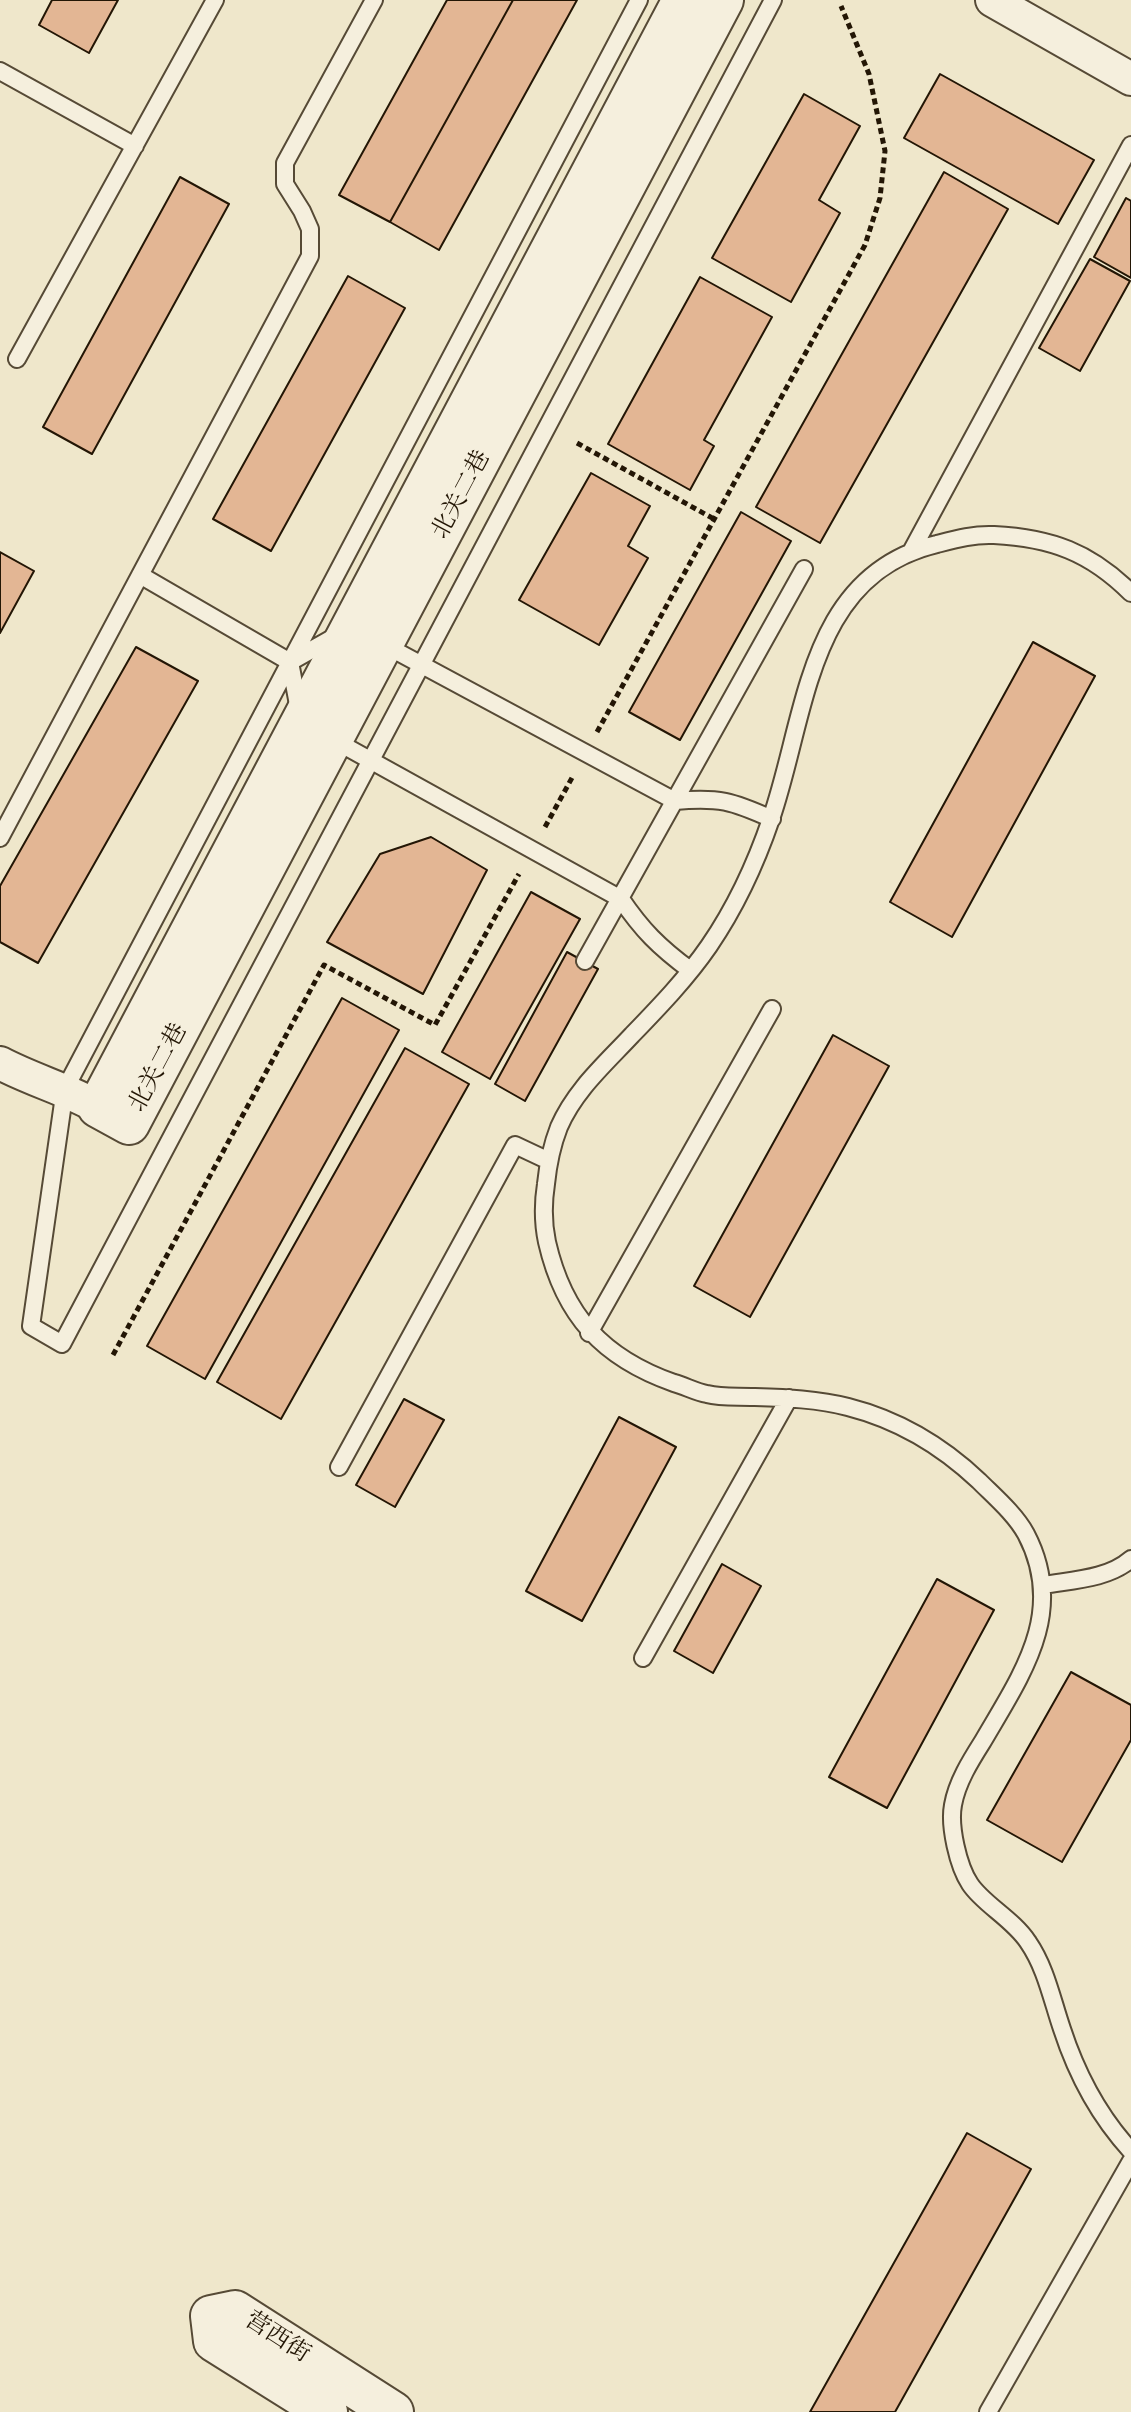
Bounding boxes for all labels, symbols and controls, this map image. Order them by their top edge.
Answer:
street label: 北关二巷 [427,446,497,544]
street label: 北关二巷 [124,1019,194,1117]
street label: 营西街 [239,2306,315,2370]

